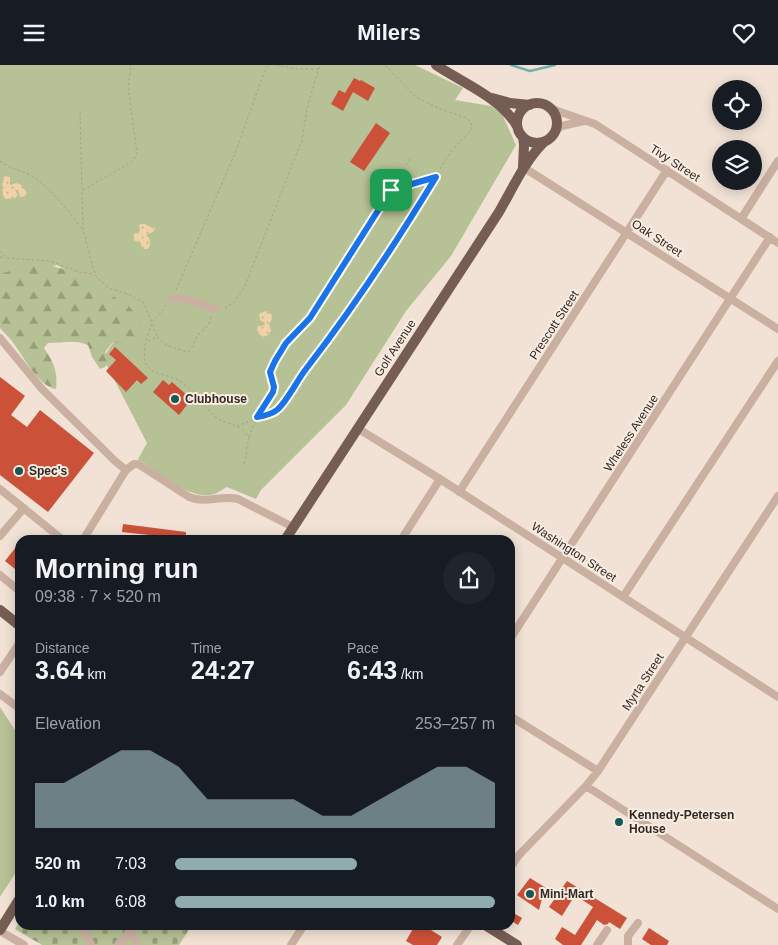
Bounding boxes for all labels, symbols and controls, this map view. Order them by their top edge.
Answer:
icon: menu [20,19,48,47]
icon: heart [730,19,758,47]
text: Milers [357,20,421,45]
map controls [712,80,762,190]
button: locate [712,80,762,130]
button: layers [712,140,762,190]
street label: Tivy Street [647,142,703,185]
pin [370,169,412,211]
icon: arrive [377,176,405,204]
street label: Oak Street [629,217,685,260]
street label: Prescott Street [527,287,582,362]
street label: Golf Avenue [371,317,419,379]
place label: Clubhouse [185,392,247,406]
street label: Wheless Avenue [601,392,661,474]
marker: Clubhouse [169,393,181,405]
place label: Spec's [29,464,68,478]
marker: Spec's [13,465,25,477]
street label: Washington Street [529,519,620,585]
button: share [443,552,495,604]
text: Morning run [35,553,198,584]
text: 09:38 · 7 × 520 m [35,588,161,605]
text: Distance [35,640,89,656]
text: Time [191,640,222,656]
text: Pace [347,640,379,656]
street label: Myrta Street [619,650,667,713]
text: 3.64 [35,656,84,684]
text: 24:27 [191,656,255,684]
text: 6:43 [347,656,397,684]
text: km [84,666,106,682]
text: /km [397,666,424,682]
text: Elevation [35,715,101,732]
text: 253–257 m [415,715,495,732]
place label: Kennedy-Petersen House [629,808,734,836]
marker: Kennedy-Petersen House [613,816,625,828]
text: 520 m [35,855,80,872]
text: 7:03 [115,855,146,872]
place label: Mini-Mart [540,887,593,901]
marker: Mini-Mart [524,888,536,900]
text: 1.0 km [35,893,85,910]
text: 6:08 [115,893,146,910]

